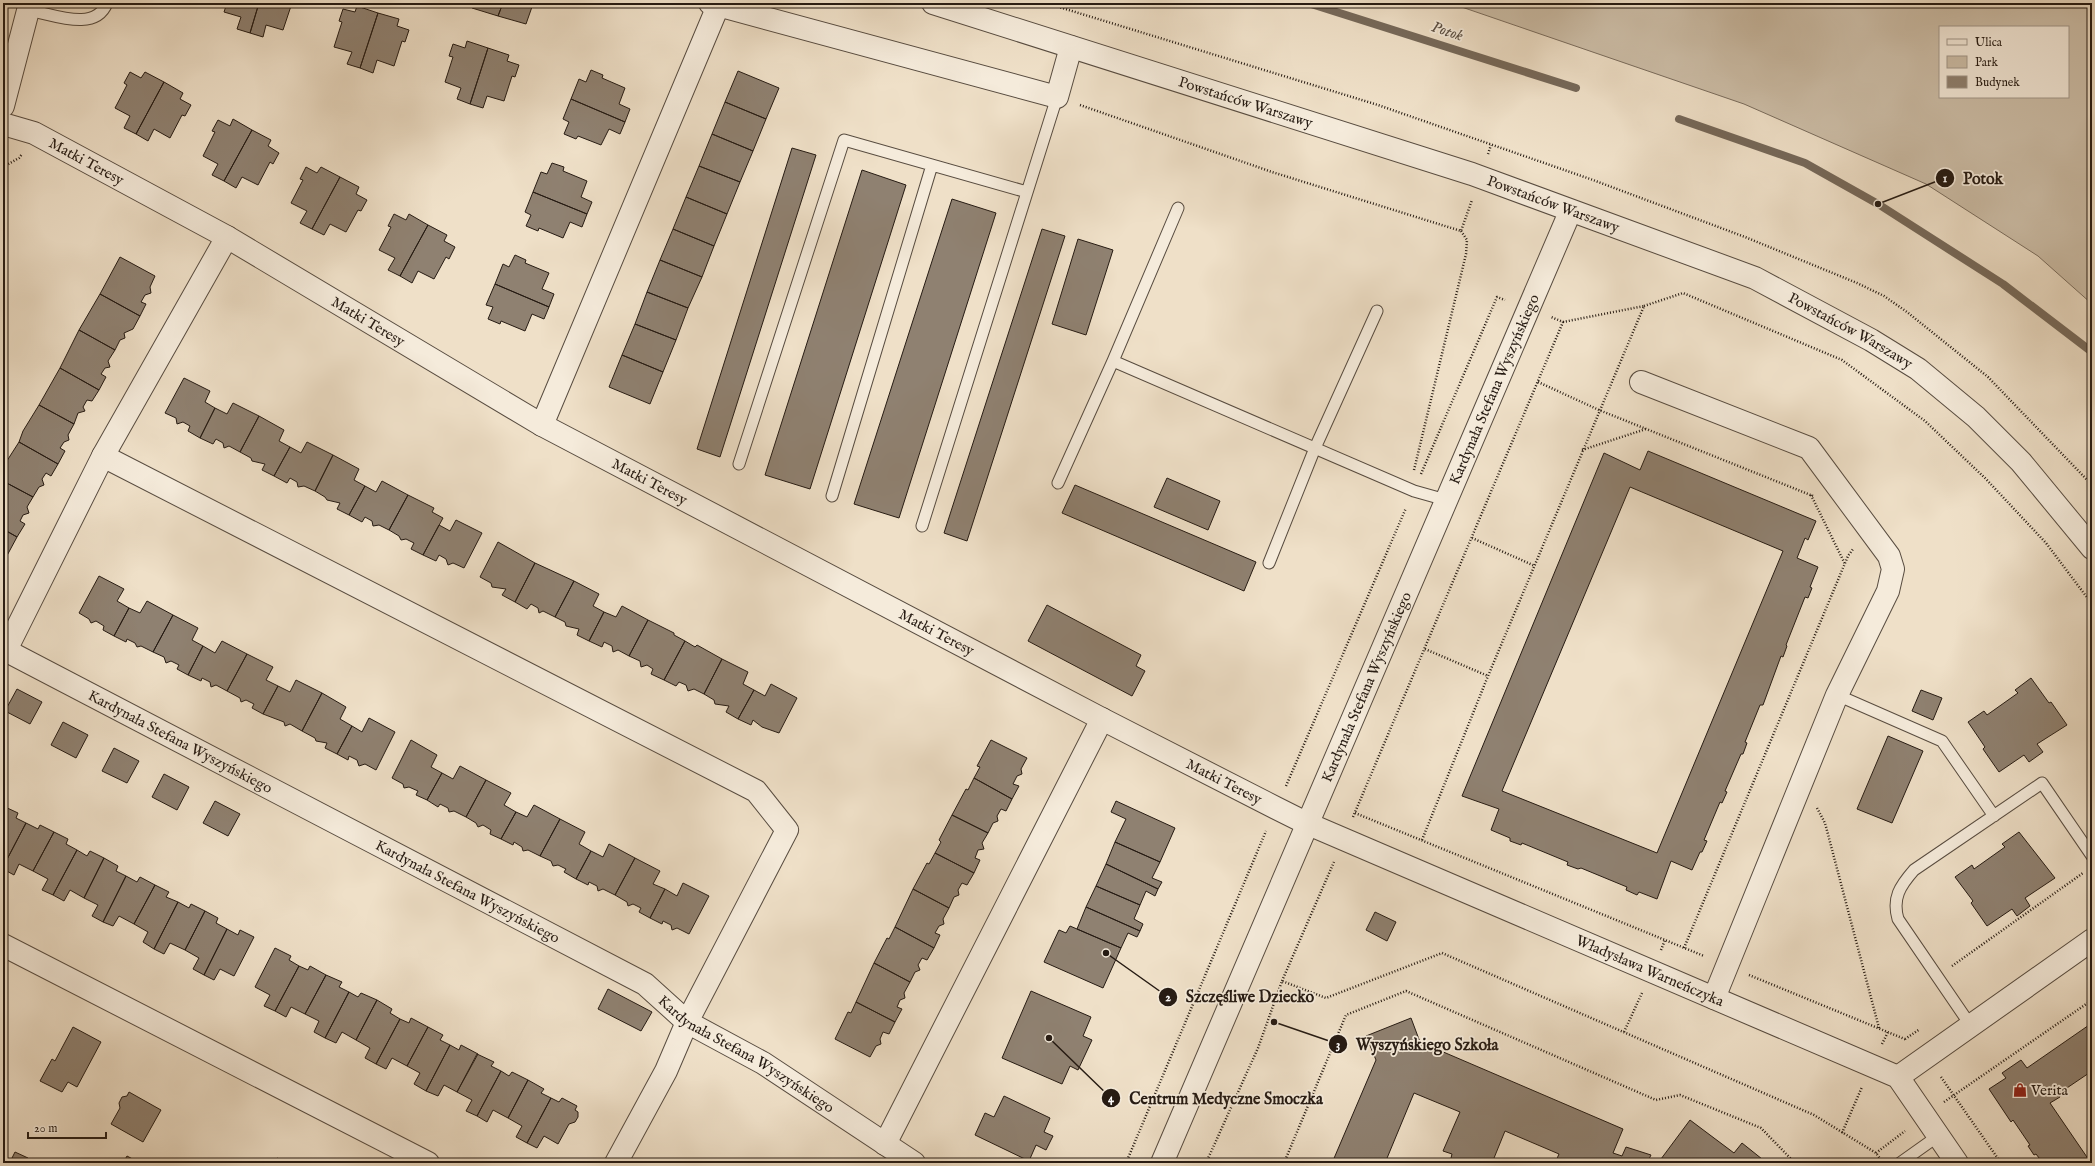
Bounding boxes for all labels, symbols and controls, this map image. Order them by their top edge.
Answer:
water label: Potok [1429,17,1466,47]
legend [1939,26,2069,98]
text: Ulica [1975,35,2003,50]
text: Park [1975,55,1998,70]
street label: Powstańców Warszawy [1176,72,1316,133]
text: Budynek [1975,75,2020,90]
street label: Matki Teresy [46,133,128,190]
callout: Potok [1935,164,2011,192]
text: Potok [1963,170,2004,190]
street label: Powstańców Warszawy [1484,171,1623,237]
text: 1 [1943,171,1948,186]
street label: Powstańców Warszawy [1785,288,1917,373]
street label: Kardynała Stefana Wyszyńskiego [1445,291,1543,487]
street label: Matki Teresy [328,292,409,351]
street label: Matki Teresy [609,454,691,509]
street label: Kardynała Stefana Wyszyńskiego [1317,589,1415,785]
street label: Matki Teresy [896,605,978,660]
street label: Kardynała Stefana Wyszyńskiego [85,686,276,797]
street label: Matki Teresy [1183,754,1266,809]
street label: Kardynała Stefana Wyszyńskiego [372,835,563,947]
street label: Władysława Warneńczyka [1573,930,1727,1011]
callout: Szczęśliwe Dziecko [1158,983,1322,1011]
text: Szczęśliwe Dziecko [1186,988,1315,1008]
text: 2 [1165,990,1171,1005]
street label: Kardynała Stefana Wyszyńskiego [654,991,838,1117]
callout: Wyszyńskiego Szkoła [1328,1030,1507,1058]
text: Wyszyńskiego Szkoła [1355,1036,1499,1056]
text: 3 [1336,1037,1340,1052]
place label: Verita [2030,1081,2069,1100]
shop icon: Verita [2012,1082,2028,1098]
callout: Centrum Medyczne Smoczka [1101,1084,1331,1112]
text: Centrum Medyczne Smoczka [1129,1090,1324,1110]
text: 4 [1108,1091,1115,1106]
scale bar [28,1114,106,1140]
text: 20 m [34,1121,57,1136]

